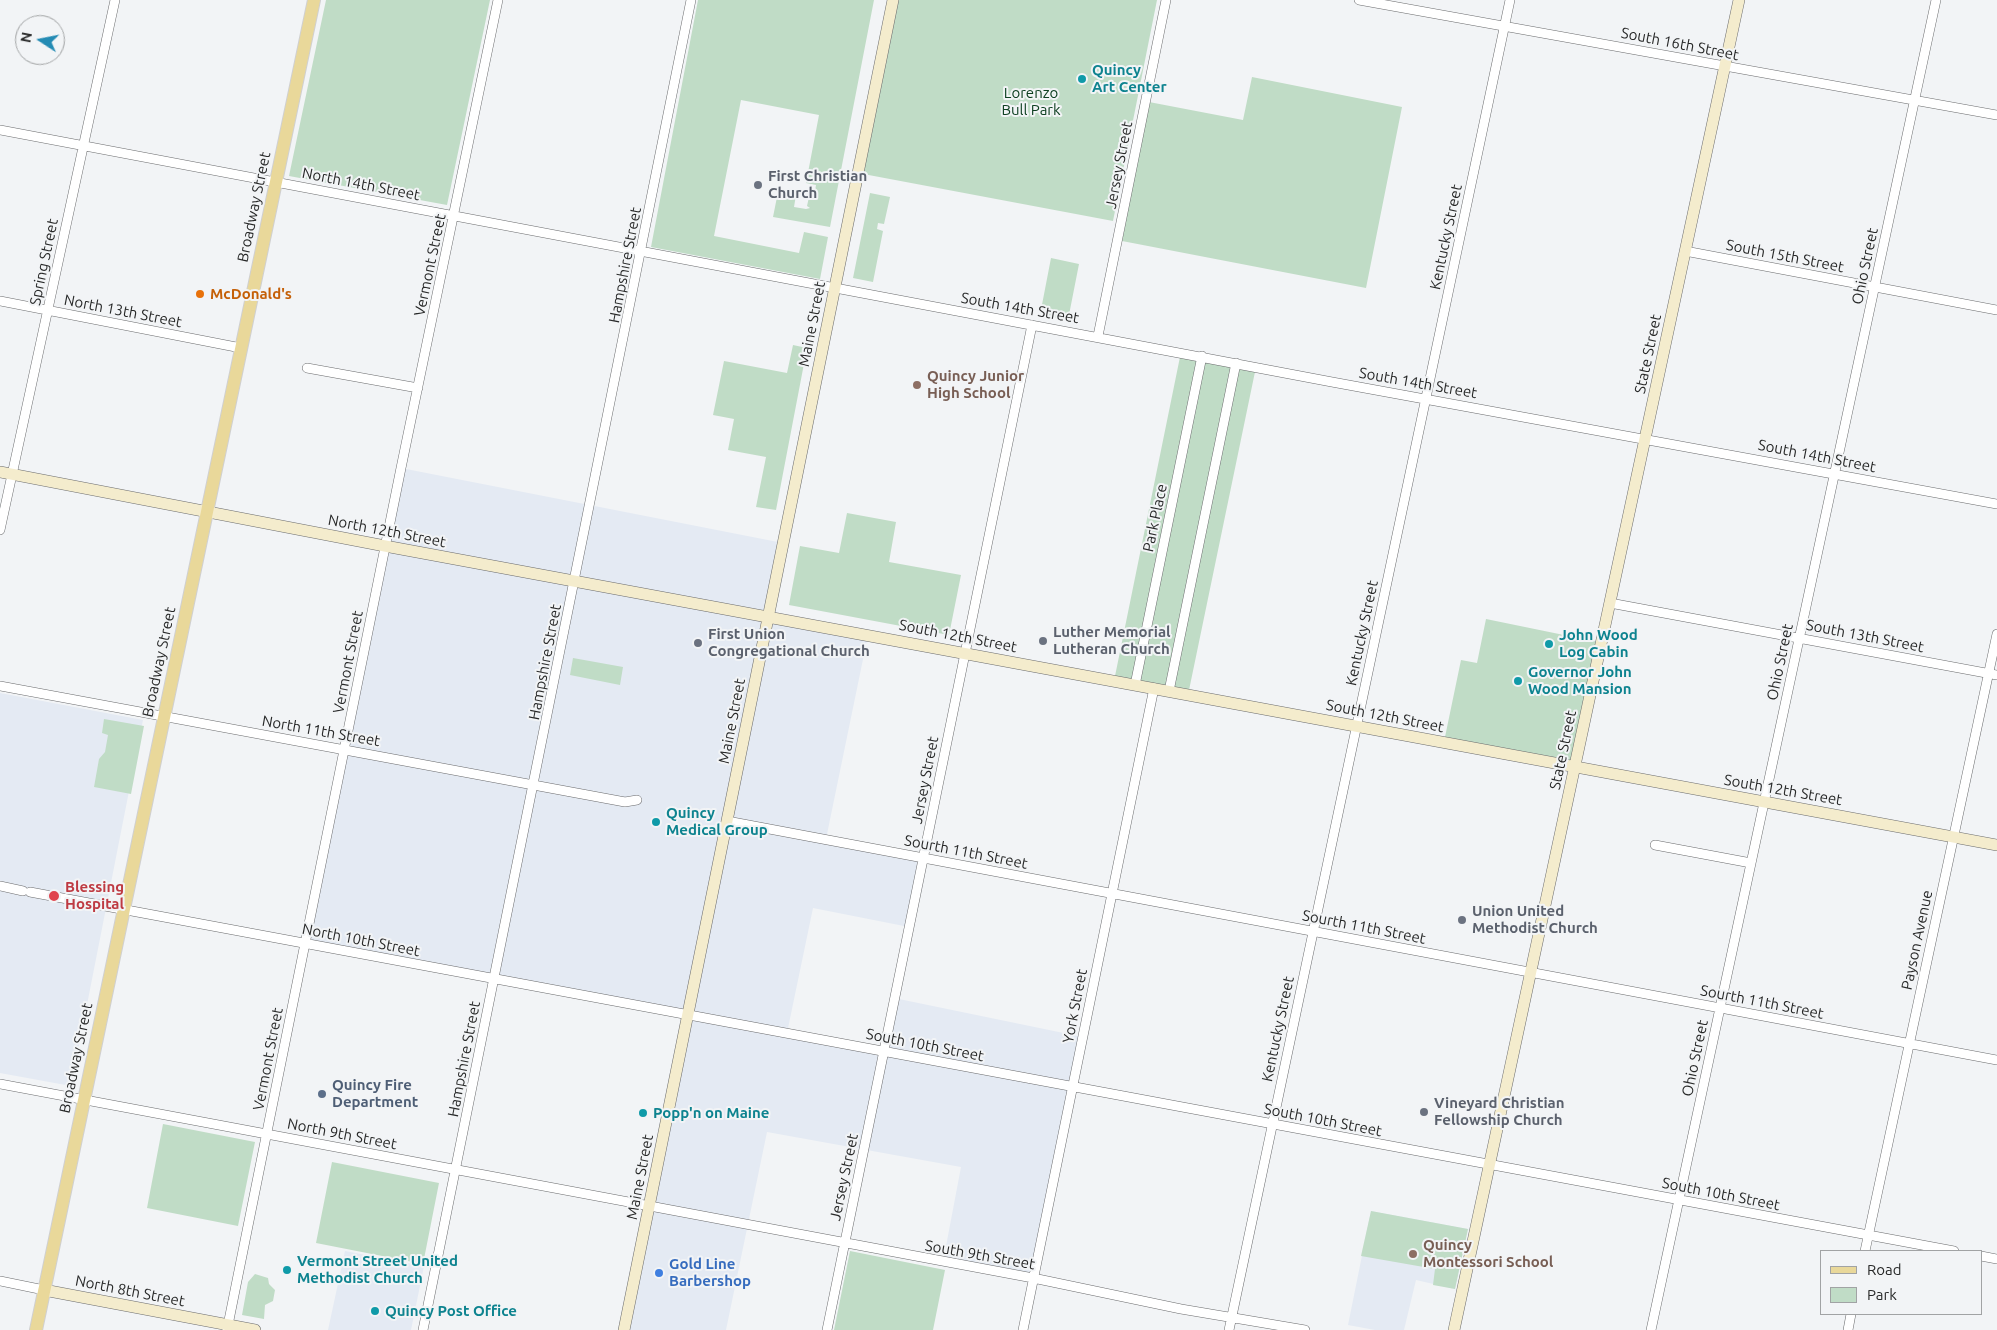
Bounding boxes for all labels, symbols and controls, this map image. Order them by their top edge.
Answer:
north arrow [15,15,65,65]
street label: South 16th Street [1619,24,1741,64]
text: N [17,31,35,44]
place label: Quincy Art Center [1092,61,1167,96]
marker: Quincy Art Center [1076,73,1088,85]
park label: Lorenzo Bull Park [1001,84,1061,119]
street label: Jersey Street [1102,120,1136,210]
street label: Broadway Street [234,150,274,264]
street label: North 14th Street [301,164,421,204]
place label: First Christian Church [768,167,867,202]
marker: First Christian Church [752,179,764,191]
street label: Kentucky Street [1426,183,1466,291]
street label: Hampshire Street [605,205,645,325]
street label: Vermont Street [410,212,450,318]
street label: Spring Street [26,217,62,307]
street label: Ohio Street [1848,226,1882,306]
street label: South 15th Street [1724,236,1846,276]
street label: Maine Street [795,280,829,368]
place label: McDonald's [210,285,292,303]
marker: McDonald's [194,288,206,300]
street label: South 14th Street [959,289,1081,327]
street label: North 13th Street [63,291,183,331]
street label: State Street [1631,313,1665,395]
street label: South 14th Street [1357,364,1479,402]
place label: Quincy Junior High School [927,367,1024,402]
marker: Quincy Junior High School [911,379,923,391]
street label: South 14th Street [1756,436,1878,476]
street label: Park Place [1139,482,1171,554]
street label: North 12th Street [327,511,447,551]
street label: Kentucky Street [1342,579,1382,687]
street label: Hampshire Street [525,602,565,722]
street label: Broadway Street [139,605,179,719]
street label: Vermont Street [329,609,367,715]
street label: South 12th Street [897,616,1019,656]
street label: South 13th Street [1804,616,1926,656]
street label: Ohio Street [1763,622,1797,702]
place label: Luther Memorial Lutheran Church [1053,623,1171,658]
place label: First Union Congregational Church [708,625,870,660]
place label: John Wood Log Cabin [1559,626,1638,661]
marker: Luther Memorial Lutheran Church [1037,635,1049,647]
marker: First Union Congregational Church [692,637,704,649]
marker: John Wood Log Cabin [1543,638,1555,650]
place label: Governor John Wood Mansion [1528,663,1632,698]
marker: Governor John Wood Mansion [1512,675,1524,687]
street label: Maine Street [715,677,749,765]
street label: South 12th Street [1324,696,1446,736]
street label: State Street [1546,709,1580,791]
street label: North 11th Street [260,712,382,750]
street label: Jersey Street [908,735,942,825]
street label: South 12th Street [1722,771,1844,809]
place label: Quincy Medical Group [666,804,768,839]
marker: Quincy Medical Group [650,816,662,828]
street label: Sourth 11th Street [903,831,1029,873]
place label: Blessing Hospital [65,878,124,913]
street label: Payson Avenue [1898,888,1936,992]
marker: Blessing Hospital [47,889,61,903]
place label: Union United Methodist Church [1472,902,1598,937]
street label: Sourth 11th Street [1301,906,1427,948]
marker: Union United Methodist Church [1456,914,1468,926]
street label: North 10th Street [301,920,421,960]
street label: York Street [1059,967,1091,1045]
street label: Kentucky Street [1258,975,1298,1083]
street label: Sourth 11th Street [1699,981,1825,1023]
street label: Hampshire Street [444,999,484,1119]
street label: Broadway Street [56,1001,96,1115]
street label: Vermont Street [249,1006,287,1112]
street label: Ohio Street [1678,1018,1712,1098]
street label: South 10th Street [864,1025,986,1065]
place label: Quincy Fire Department [332,1076,418,1111]
marker: Quincy Fire Department [316,1088,328,1100]
place label: Vineyard Christian Fellowship Church [1434,1094,1564,1129]
street label: South 10th Street [1262,1100,1384,1140]
place label: Popp'n on Maine [653,1104,769,1122]
marker: Vineyard Christian Fellowship Church [1418,1106,1430,1118]
marker: Popp'n on Maine [637,1107,649,1119]
street label: North 9th Street [286,1115,398,1153]
street label: Jersey Street [826,1132,862,1222]
street label: Maine Street [623,1133,657,1221]
street label: South 10th Street [1660,1174,1782,1214]
street label: South 9th Street [924,1236,1036,1274]
place label: Quincy Montessori School [1423,1236,1553,1271]
marker: Quincy Montessori School [1407,1248,1419,1260]
legend [1820,1250,1982,1315]
place label: Vermont Street United Methodist Church [297,1252,458,1287]
place label: Gold Line Barbershop [669,1255,751,1290]
text: Road [1867,1261,1902,1278]
marker: Vermont Street United Methodist Church [281,1264,293,1276]
marker: Gold Line Barbershop [653,1267,665,1279]
street label: North 8th Street [74,1272,186,1310]
text: Park [1867,1286,1897,1303]
place label: Quincy Post Office [385,1302,517,1320]
marker: Quincy Post Office [369,1305,381,1317]

